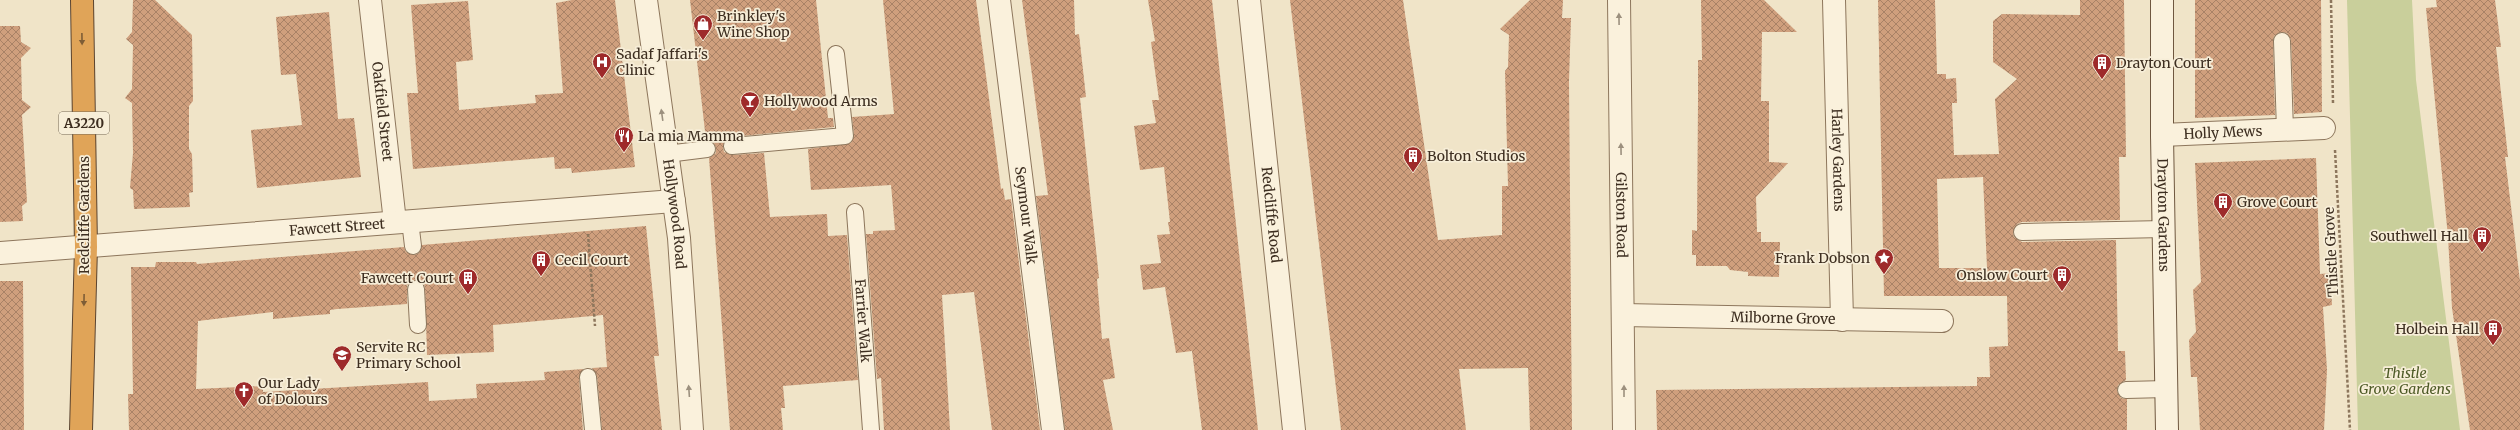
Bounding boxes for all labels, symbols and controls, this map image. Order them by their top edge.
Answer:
place label: Brinkley's Wine Shop [716,7,790,41]
one-way arrow [1616,12,1622,25]
shop icon: Brinkley's Wine Shop [692,13,714,41]
one-way arrow [79,33,86,45]
place label: Sadaf Jaffari's Clinic [616,45,708,79]
hospital icon: Sadaf Jaffari's Clinic [591,51,613,79]
building icon: Drayton Court [2091,52,2113,80]
place label: Drayton Court [2116,54,2212,72]
street label: Oakfield Street [368,61,397,163]
bar icon: Hollywood Arms [739,90,761,118]
place label: Hollywood Arms [764,92,878,110]
street label: Harley Gardens [1828,108,1848,212]
one-way arrow [659,109,665,121]
road number: A3220 [59,112,109,134]
street label: Holly Mews [2183,122,2263,143]
restaurant icon: La mia Mamma [613,125,635,153]
place label: La mia Mamma [638,127,744,145]
one-way arrow [1618,142,1624,155]
building icon: Bolton Studios [1402,145,1424,173]
place label: Bolton Studios [1427,147,1525,165]
street label: Redcliffe Gardens [75,156,93,274]
street label: Hollywood Road [659,158,690,270]
street label: Drayton Gardens [2153,158,2173,272]
street label: Seymour Walk [1011,165,1041,265]
street label: Redcliffe Road [1257,166,1286,264]
street label: Gilston Road [1612,172,1631,259]
building icon: Grove Court [2212,191,2234,219]
place label: Grove Court [2237,193,2318,211]
street label: Thistle Grove [2320,207,2342,297]
street label: Fawcett Street [288,214,386,240]
building icon: Southwell Hall [2471,225,2493,253]
place label: Southwell Hall [2370,227,2469,245]
place icon: Frank Dobson [1873,247,1895,275]
building icon: Cecil Court [530,249,552,277]
place label: Frank Dobson [1775,249,1870,267]
place label: Cecil Court [555,251,629,269]
building icon: Onslow Court [2051,264,2073,292]
place label: Onslow Court [1957,266,2049,284]
building icon: Fawcett Court [457,267,479,295]
place label: Fawcett Court [361,269,455,287]
street label: Farrier Walk [851,278,875,363]
one-way arrow [81,294,87,307]
street label: Milborne Grove [1730,308,1836,328]
building icon: Holbein Hall [2482,318,2504,346]
place label: Holbein Hall [2395,320,2480,338]
place label: Servite RC Primary School [356,338,461,372]
school or university icon: Servite RC Primary School [331,344,353,372]
park label: Thistle Grove Gardens [2359,364,2451,398]
place label: Our Lady of Dolours [258,374,328,408]
church icon: Our Lady of Dolours [233,380,255,408]
one-way arrow [1621,384,1627,397]
one-way arrow [686,385,693,397]

